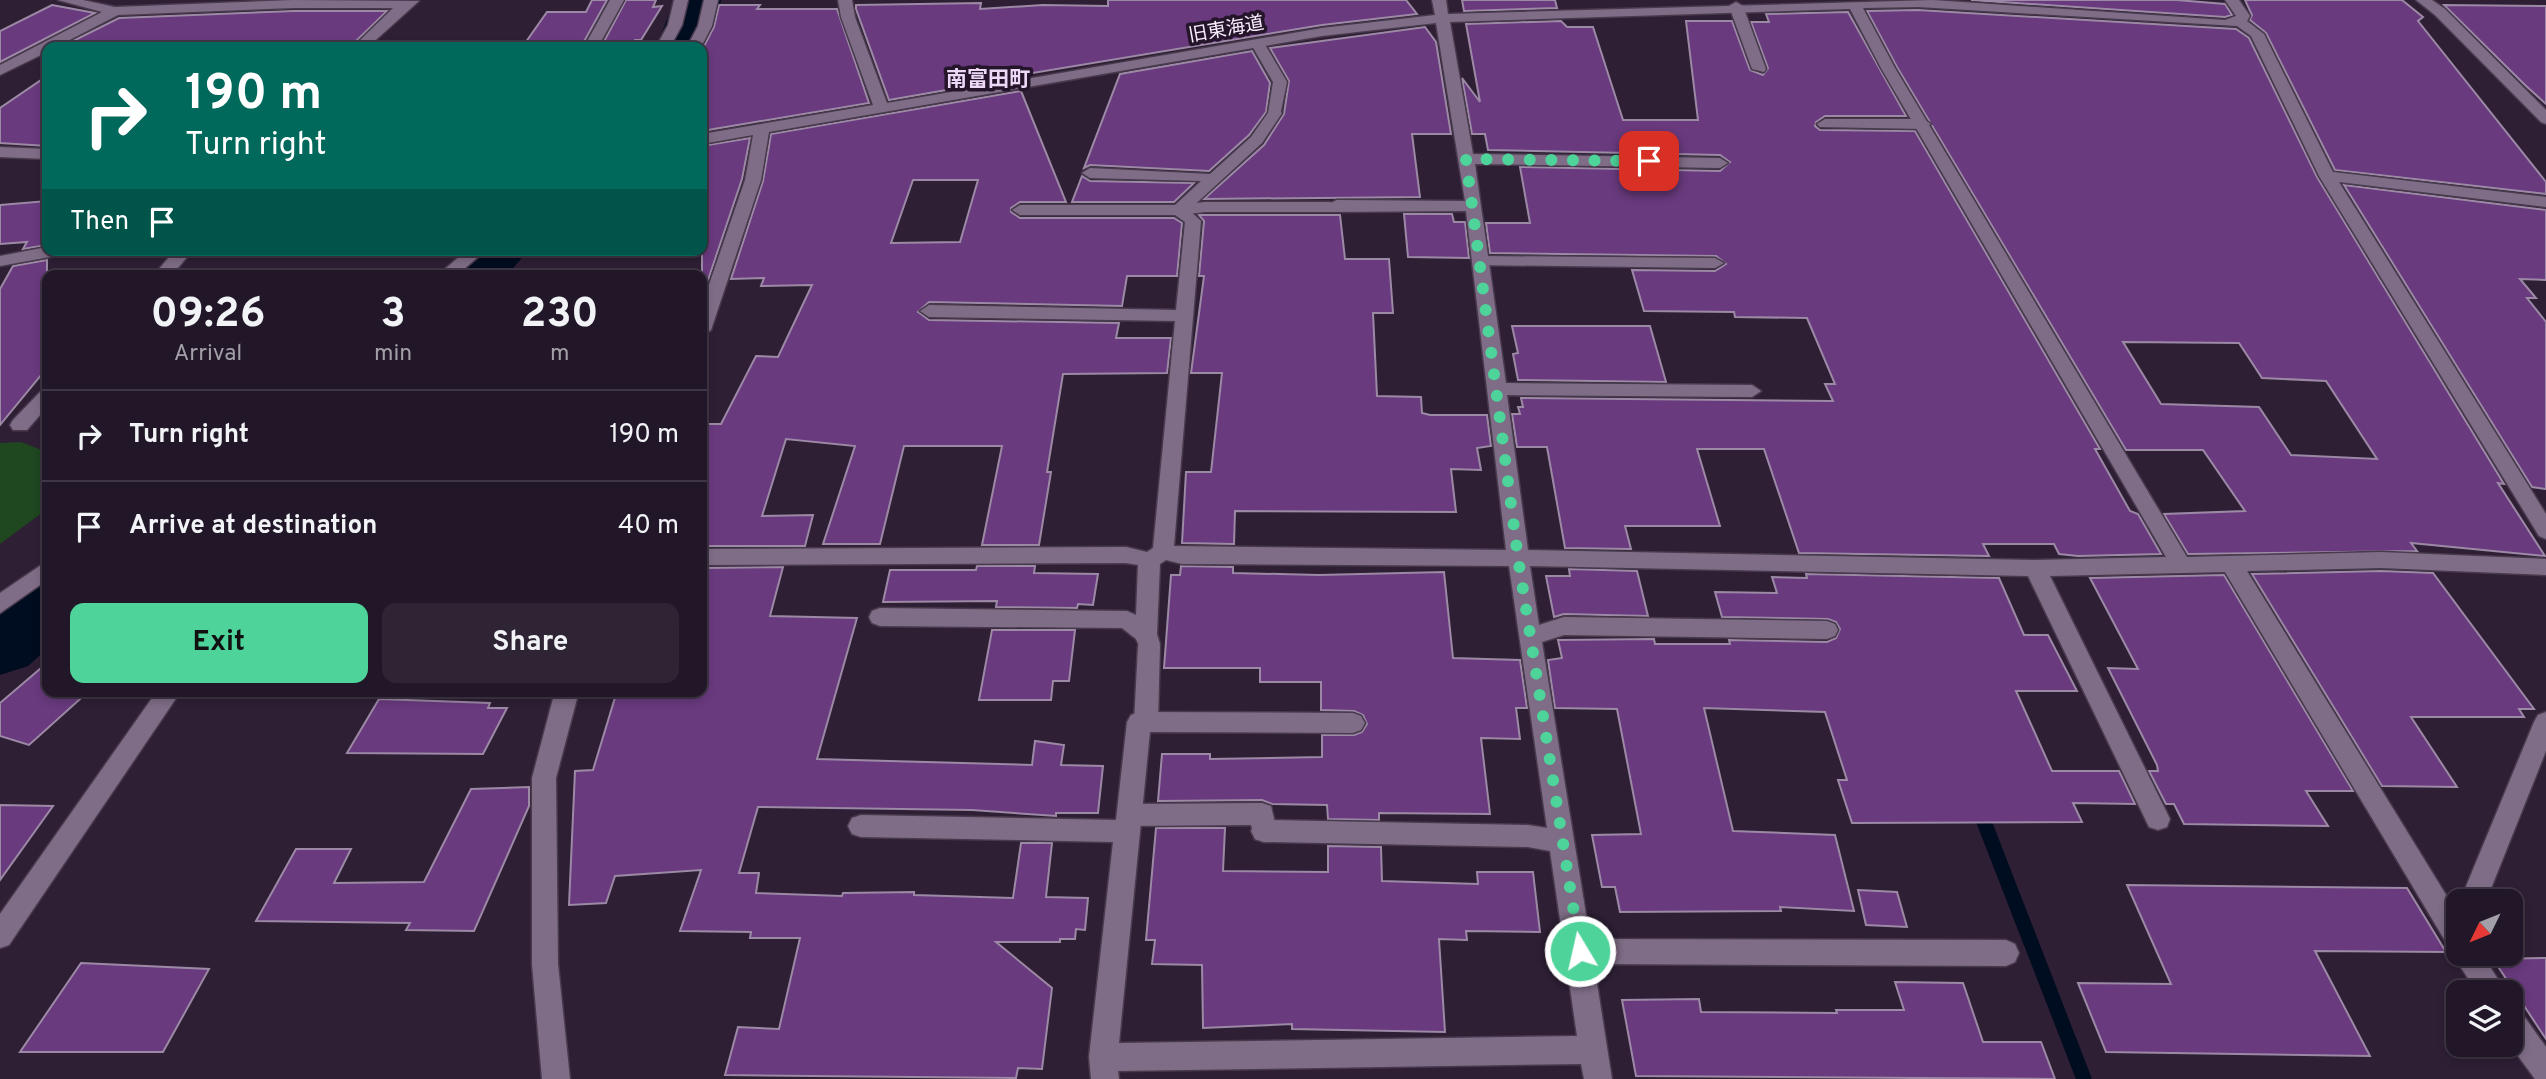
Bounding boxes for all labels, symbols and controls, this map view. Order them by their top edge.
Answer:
street label: 旧東海道 [1187,12,1266,48]
text: 190 m [185,65,322,127]
district label: 南富田町 [946,67,1030,94]
icon: right [70,70,161,161]
text: Turn right [185,126,327,166]
pin [1619,131,1679,191]
icon: arrive [1630,142,1668,180]
icon: arrive [143,203,181,241]
text: Then [70,206,129,239]
text: 09:26 [150,289,266,342]
text: 3 [381,289,406,342]
text: 230 [521,289,599,342]
text: Arrival [174,340,242,369]
text: min [374,340,412,369]
text: m [550,340,569,369]
icon: right [70,417,108,455]
text: Turn right [129,419,249,452]
text: 190 m [609,419,679,452]
icon: arrive [70,508,108,546]
text: Arrive at destination [129,510,377,543]
text: 40 m [618,510,679,543]
button: Exit [70,603,368,683]
button: Share [382,603,679,683]
north arrow [2446,889,2524,966]
map controls [2446,889,2523,1057]
position arrow [1543,914,1617,988]
button: layers [2446,980,2523,1057]

